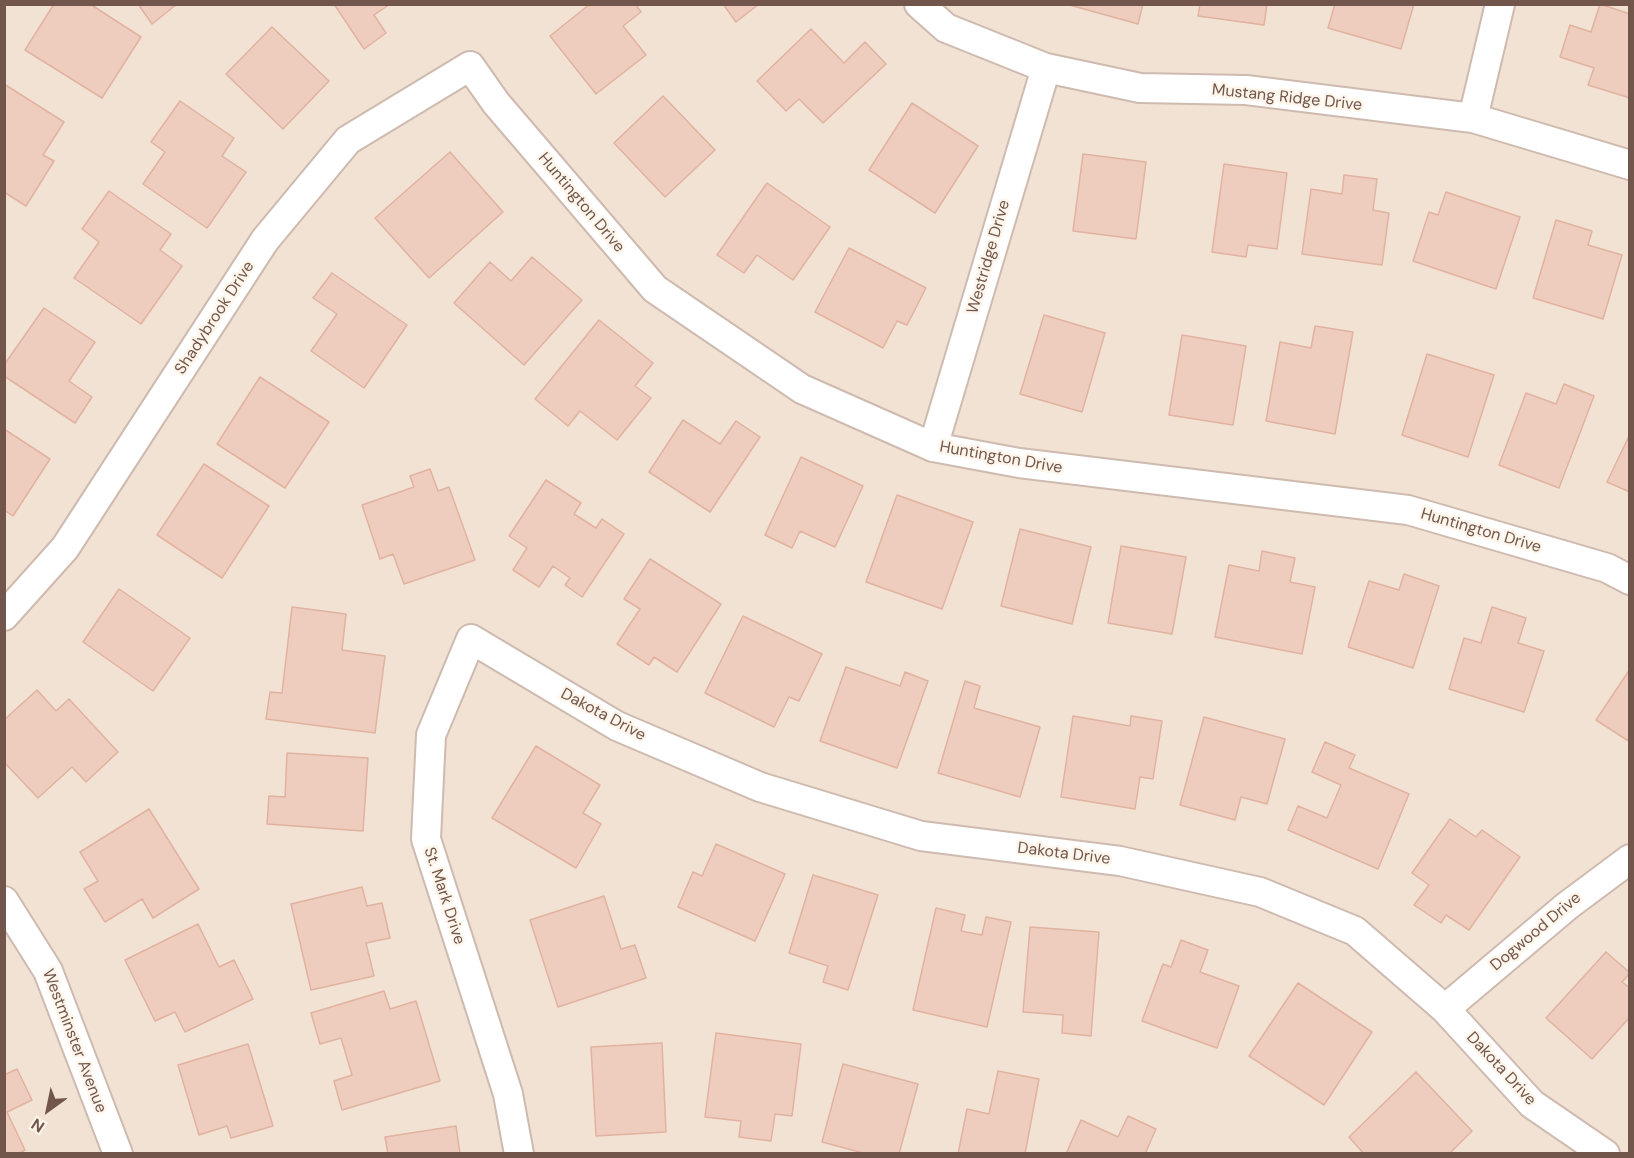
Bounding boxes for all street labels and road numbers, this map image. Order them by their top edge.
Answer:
street label: Mustang Ridge Drive [1211,81,1363,115]
street label: Huntington Drive [534,149,628,257]
street label: Westridge Drive [964,198,1014,316]
street label: Shadybrook Drive [171,258,259,378]
street label: Huntington Drive [938,438,1064,478]
street label: Huntington Drive [1419,505,1543,557]
street label: Dakota Drive [557,685,649,745]
street label: Dakota Drive [1016,839,1112,869]
street label: St. Mark Drive [419,845,469,947]
street label: Dogwood Drive [1487,889,1585,975]
street label: Westminster Avenue [38,966,110,1116]
street label: Dakota Drive [1462,1028,1540,1110]

